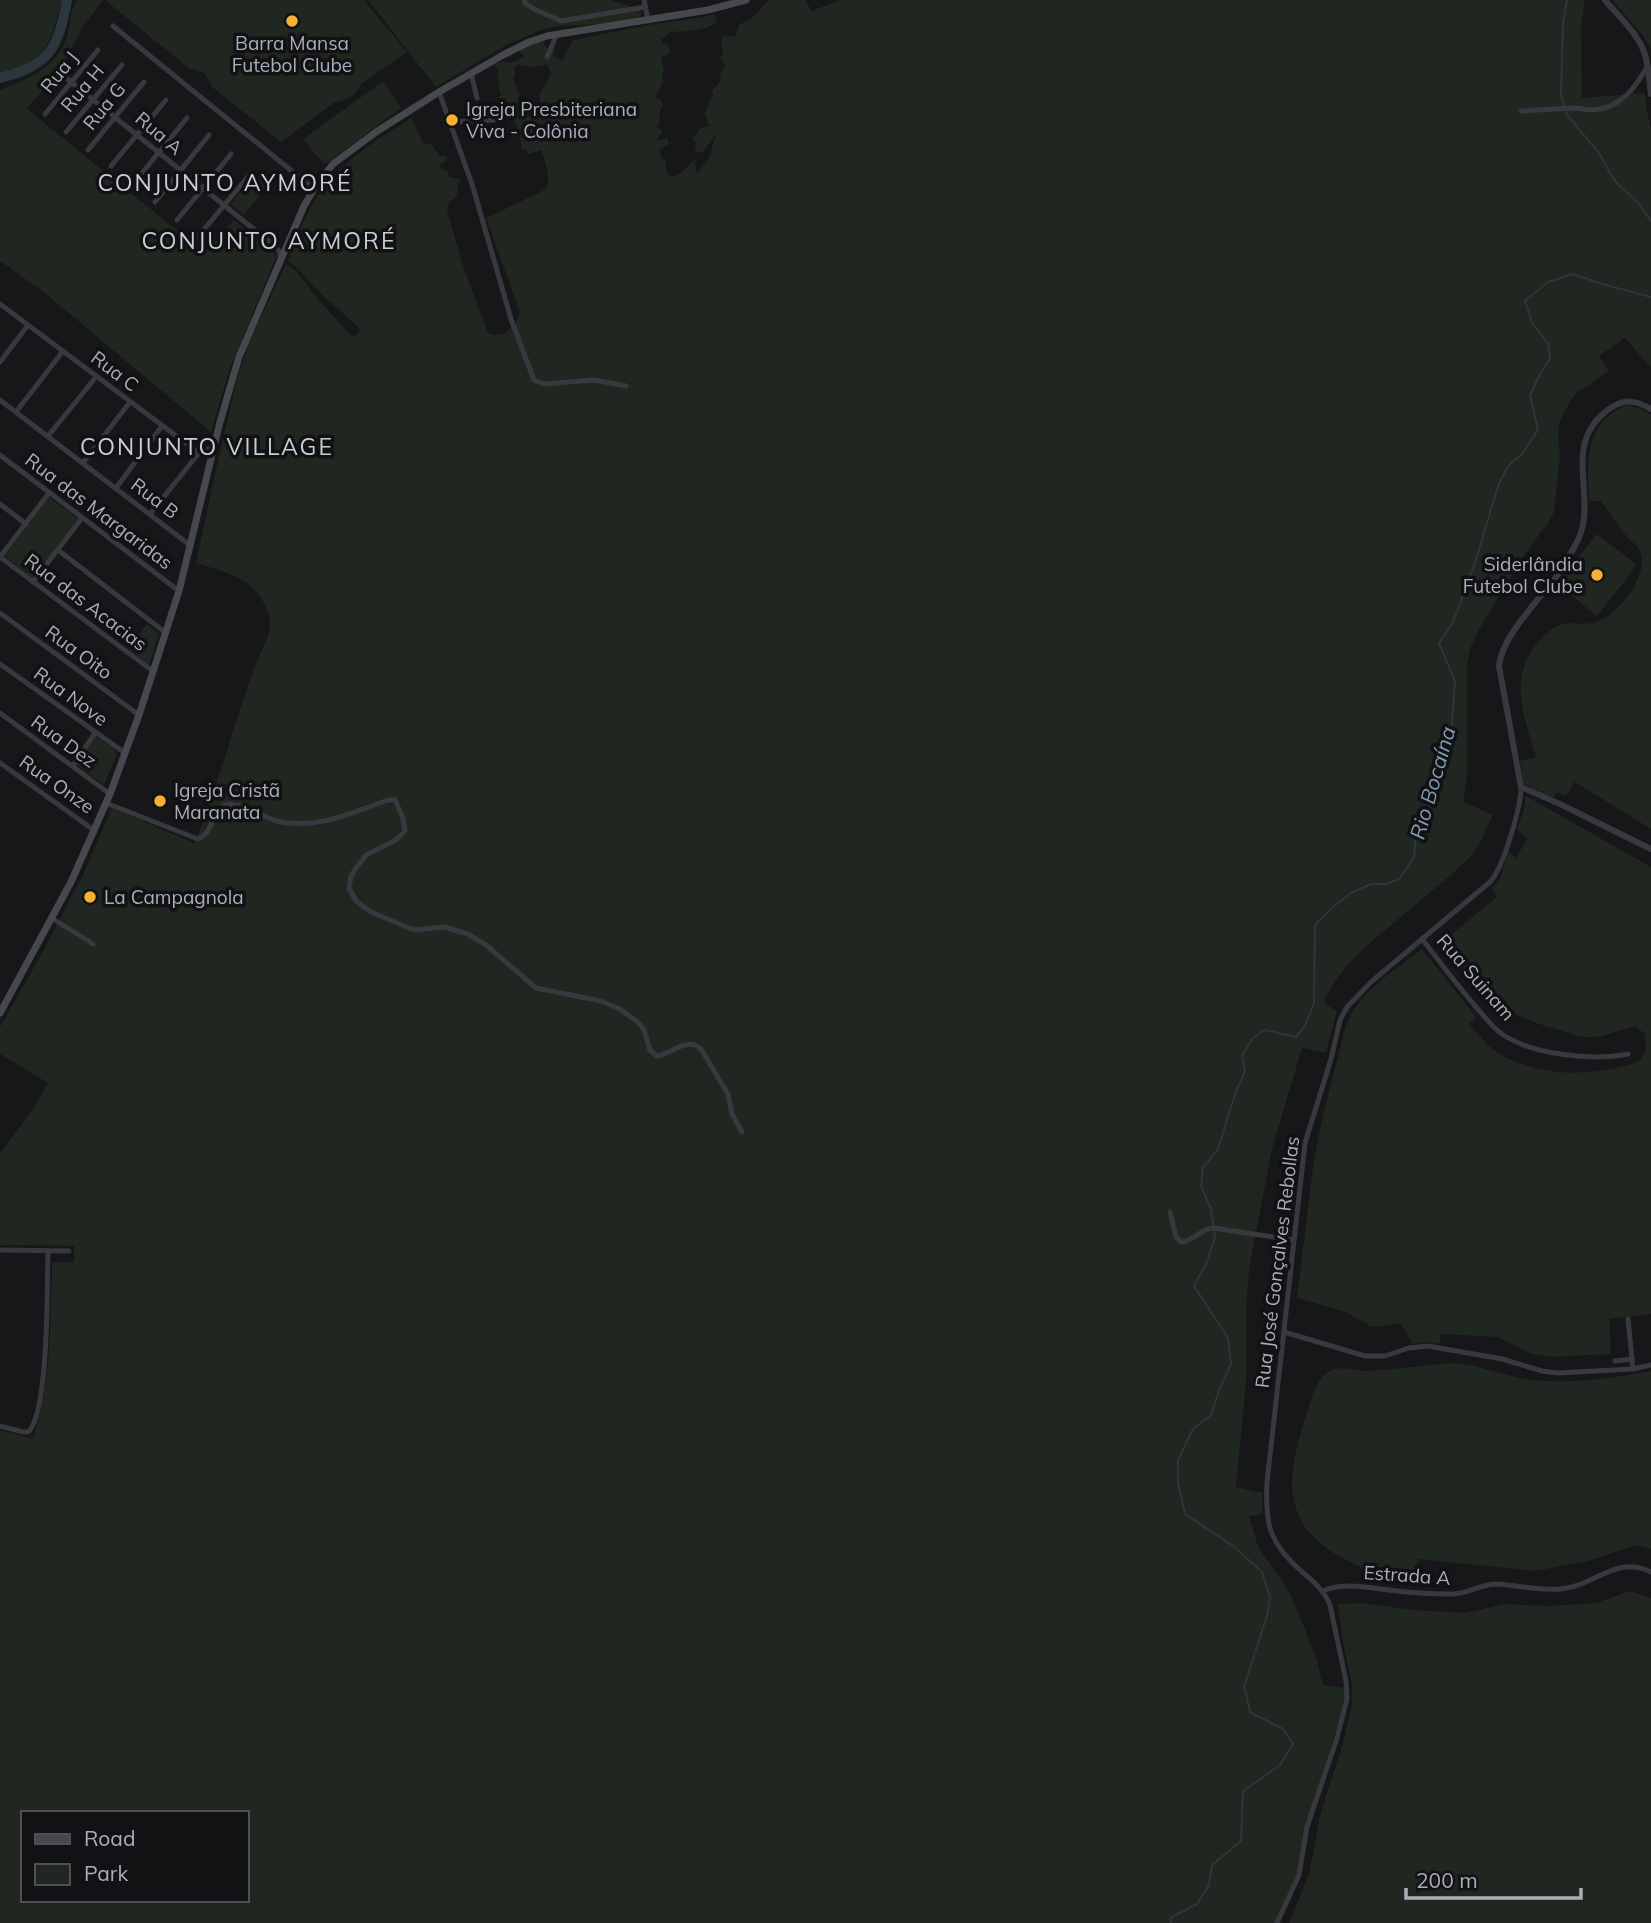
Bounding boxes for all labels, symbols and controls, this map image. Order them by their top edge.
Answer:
marker: Barra Mansa Futebol Clube [284,13,300,29]
place label: Barra Mansa Futebol Clube [232,31,352,77]
street label: Rua J [35,46,83,98]
street label: Rua H [55,59,109,117]
street label: Rua G [78,77,130,135]
place label: Igreja Presbiteriana Viva - Colônia [466,97,637,143]
street label: Rua A [130,106,188,160]
marker: Igreja Presbiteriana Viva - Colônia [444,112,460,128]
district label: CONJUNTO AYMORÉ [98,168,352,197]
district label: CONJUNTO AYMORÉ [142,226,396,255]
street label: Rua C [86,345,144,397]
district label: CONJUNTO VILLAGE [80,432,334,461]
street label: Rua das Margaridas [20,448,178,574]
street label: Rua B [126,472,184,524]
street label: Rua das Acacias [20,548,152,656]
place label: Siderlândia Futebol Clube [1463,552,1583,598]
marker: Siderlândia Futebol Clube [1589,567,1605,583]
street label: Rua Oito [41,620,117,684]
street label: Rua Nove [29,661,113,731]
street label: Rua Dez [27,709,101,773]
water label: Rio Bocaína [1404,723,1461,842]
street label: Rua Onze [15,749,99,819]
place label: Igreja Cristã Maranata [174,778,280,824]
marker: Igreja Cristã Maranata [152,793,168,809]
place label: La Campagnola [104,885,244,909]
marker: La Campagnola [82,889,98,905]
street label: Rua Suinam [1432,929,1520,1025]
street label: Rua José Gonçalves Rebollas [1250,1135,1304,1389]
street label: Estrada A [1363,1560,1451,1590]
legend [21,1811,248,1902]
text: Road [84,1825,135,1851]
scale bar [1406,1856,1581,1900]
text: Park [84,1860,128,1886]
text: 200 m [1416,1867,1478,1893]

